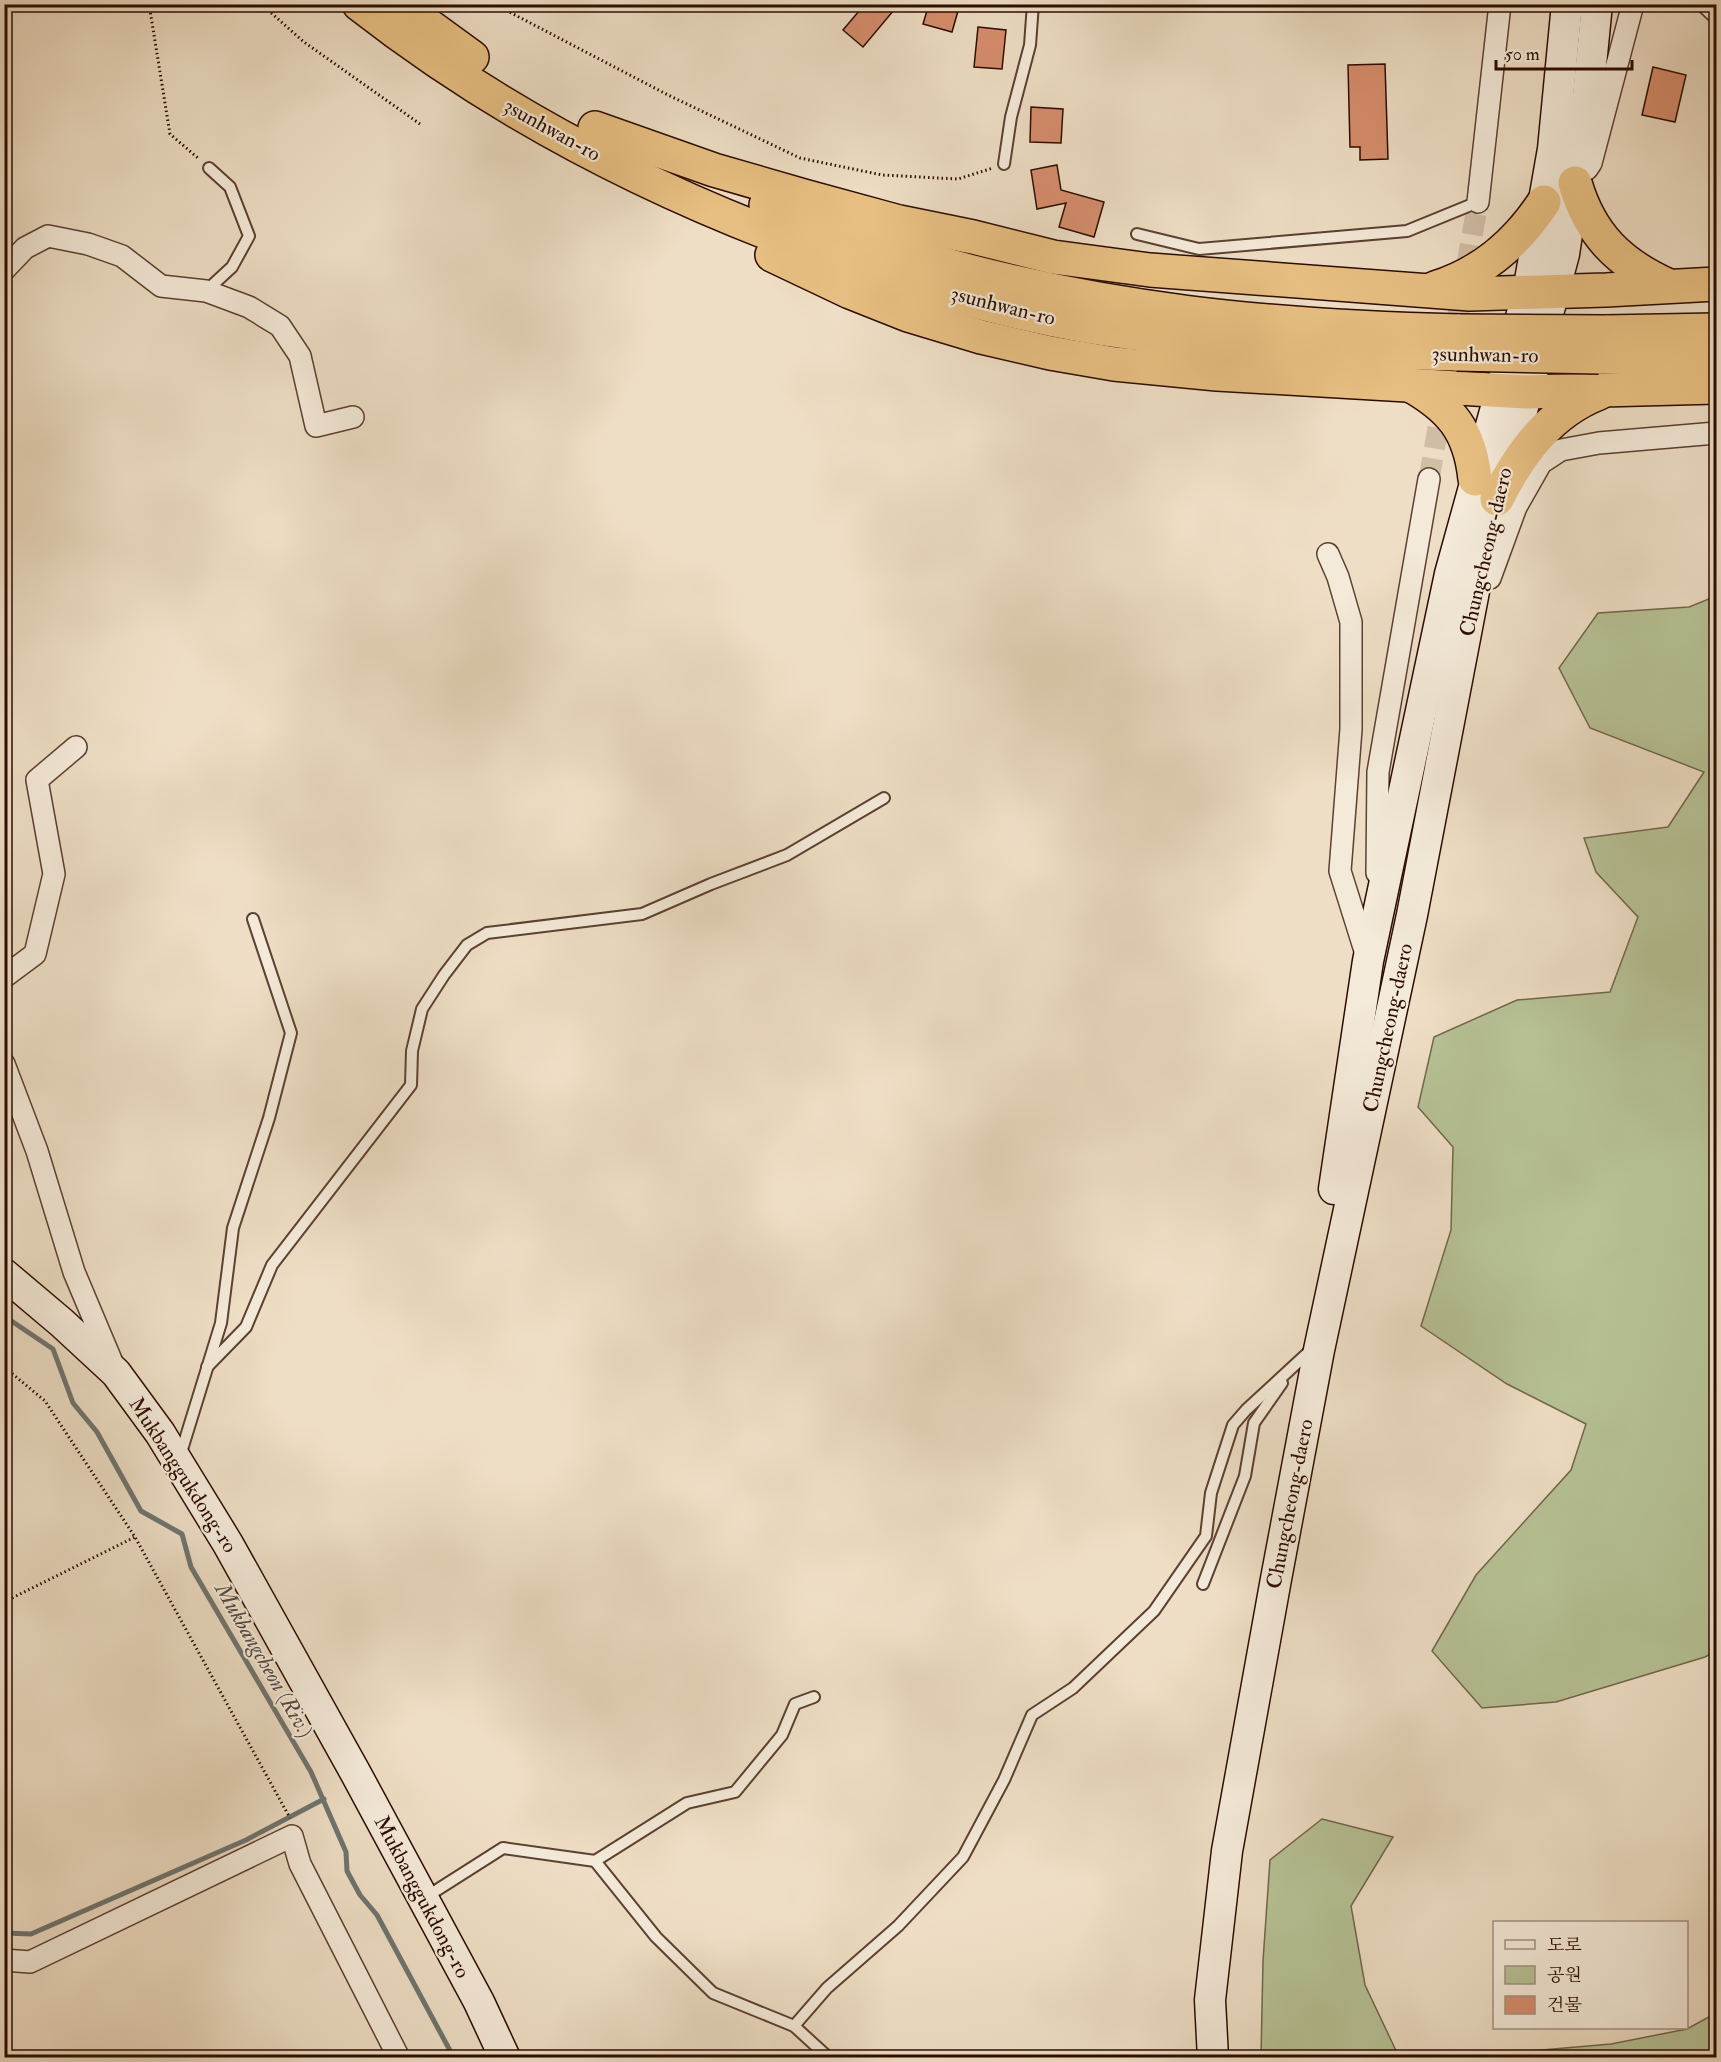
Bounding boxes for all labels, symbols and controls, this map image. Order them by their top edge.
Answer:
scale bar [1496,33,1632,71]
text: 50 m [1505,43,1540,66]
street label: 3sunhwan-ro [499,92,605,168]
street label: 3sunhwan-ro [948,280,1058,332]
street label: 3sunhwan-ro [1431,341,1539,369]
street label: Chungcheong-daero [1453,465,1519,639]
street label: Chungcheong-daero [1357,941,1419,1115]
street label: Mukbanggukdong-ro [123,1392,243,1558]
street label: Chungcheong-daero [1260,1417,1320,1591]
water label: Mukbangcheon (Riv.) [207,1576,320,1742]
street label: Mukbanggukdong-ro [368,1811,476,1983]
legend [1493,1921,1688,2029]
text: 도로 [1547,1934,1582,1957]
text: 공원 [1547,1964,1582,1987]
text: 건물 [1547,1994,1582,2017]

